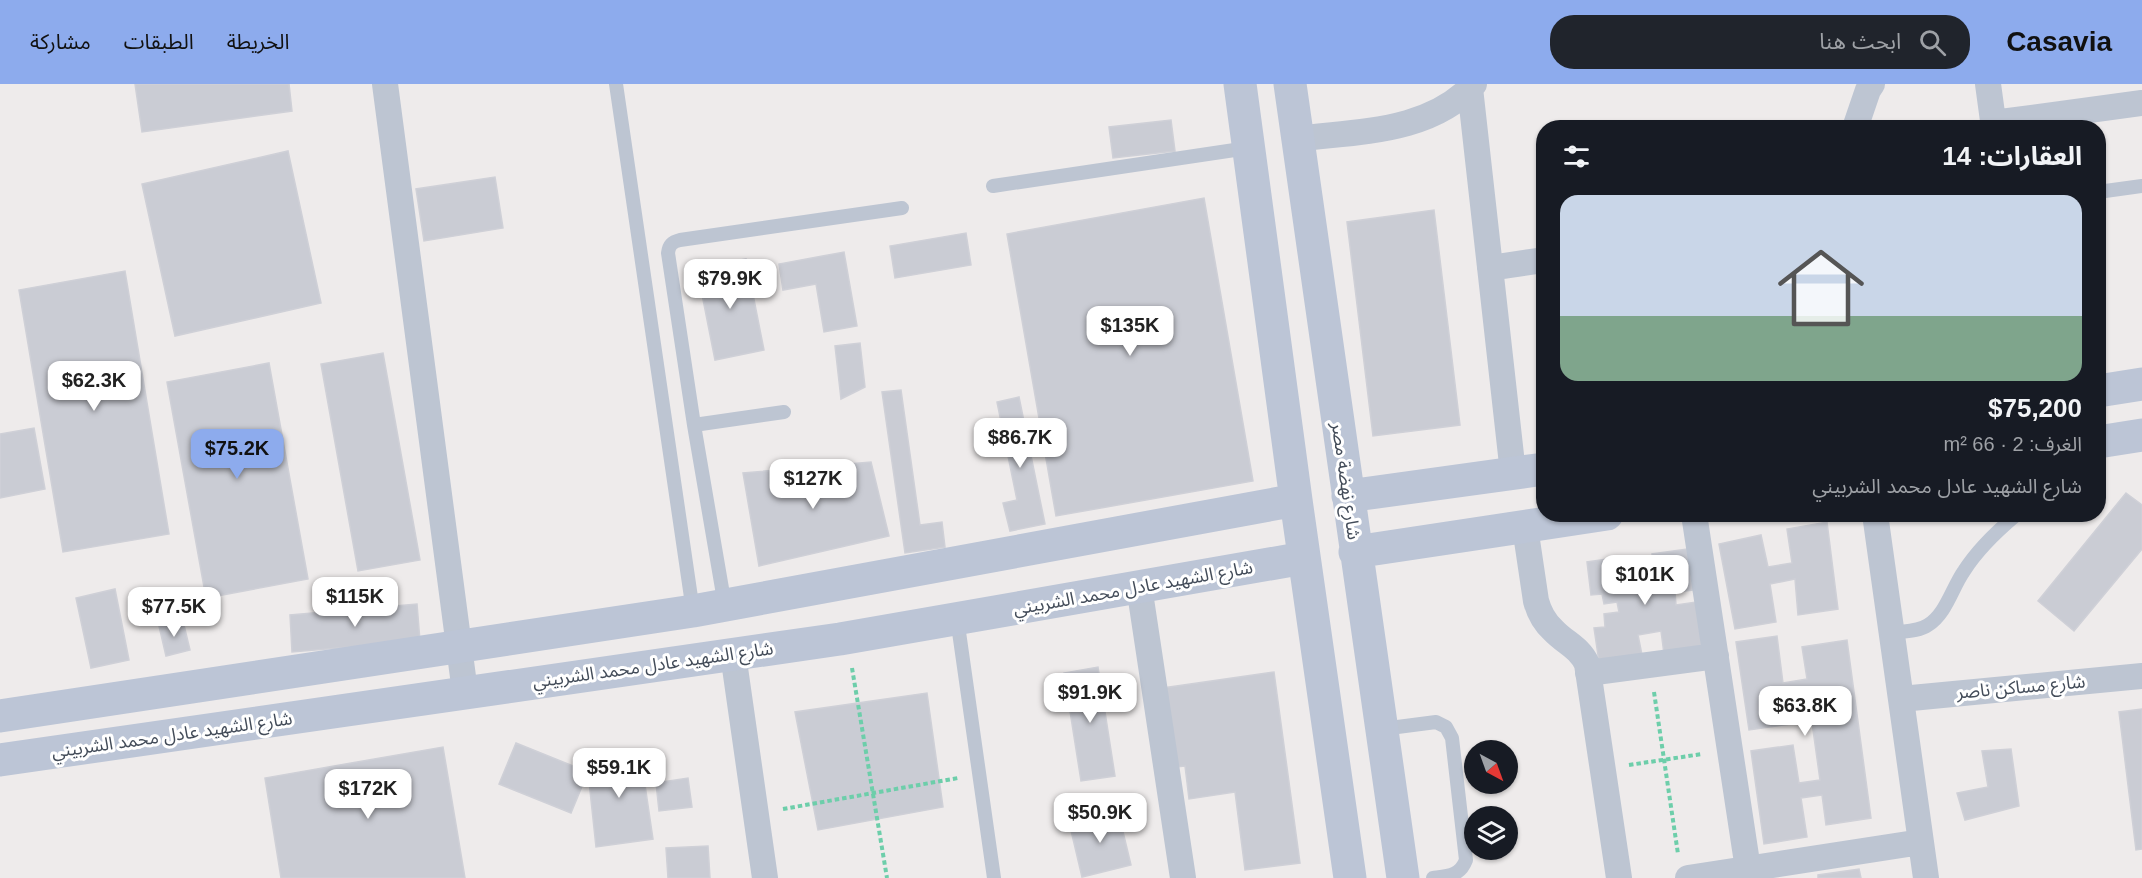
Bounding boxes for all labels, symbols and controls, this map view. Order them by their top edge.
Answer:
search box [1550,15,1970,69]
icon: search [1916,26,1949,59]
text: Casavia [2006,26,2112,57]
text: ابحث هنا [1819,29,1901,54]
text: مشاركة [30,30,91,53]
text: الطبقات [124,30,194,53]
text: الخريطة [227,30,290,53]
icon: filters [1560,140,1593,173]
text: العقارات: 14 [1942,141,2082,171]
icon: home [1767,234,1875,342]
pin: $79.9K [681,259,779,310]
text: $79.9K [698,267,762,289]
pin: $135K [1088,306,1172,357]
text: $135K [1101,314,1159,336]
pin: $62.3K [45,361,143,412]
text: $62.3K [62,369,126,391]
text: $75,200 [1988,393,2082,423]
pin: $86.7K [971,418,1069,469]
street label: شارع نهضة مصر [1324,420,1364,542]
text: $86.7K [988,426,1052,448]
pin: $75.2K [188,429,286,480]
text: الغرف: 2 · 66 m² [1943,433,2082,455]
text: $75.2K [205,437,269,459]
pin: $127K [771,459,855,510]
text: $127K [784,467,842,489]
text: شارع الشهيد عادل محمد الشربيني [1812,475,2082,497]
pin: $101K [1603,555,1687,606]
street label: شارع الشهيد عادل محمد الشربيني [1012,557,1255,623]
text: $101K [1616,563,1674,585]
pin: $115K [313,577,397,628]
text: $115K [326,585,384,607]
pin: $77.5K [125,587,223,638]
text: $77.5K [142,595,206,617]
street label: شارع الشهيد عادل محمد الشربيني [531,638,775,696]
street label: شارع مساكن ناصر [1955,671,2087,707]
pin: $91.9K [1041,673,1139,724]
text: $91.9K [1058,681,1122,703]
pin: $63.8K [1756,686,1854,737]
text: $63.8K [1773,694,1837,716]
street label: شارع الشهيد عادل محمد الشربيني [50,708,294,766]
north arrow [1464,740,1518,794]
map controls [1464,740,1518,860]
pin: $59.1K [570,748,668,799]
text: $59.1K [587,756,651,778]
pin: $172K [326,769,410,820]
text: $172K [339,777,397,799]
pin: $50.9K [1051,793,1149,844]
text: $50.9K [1068,801,1132,823]
button: layers [1464,806,1518,860]

